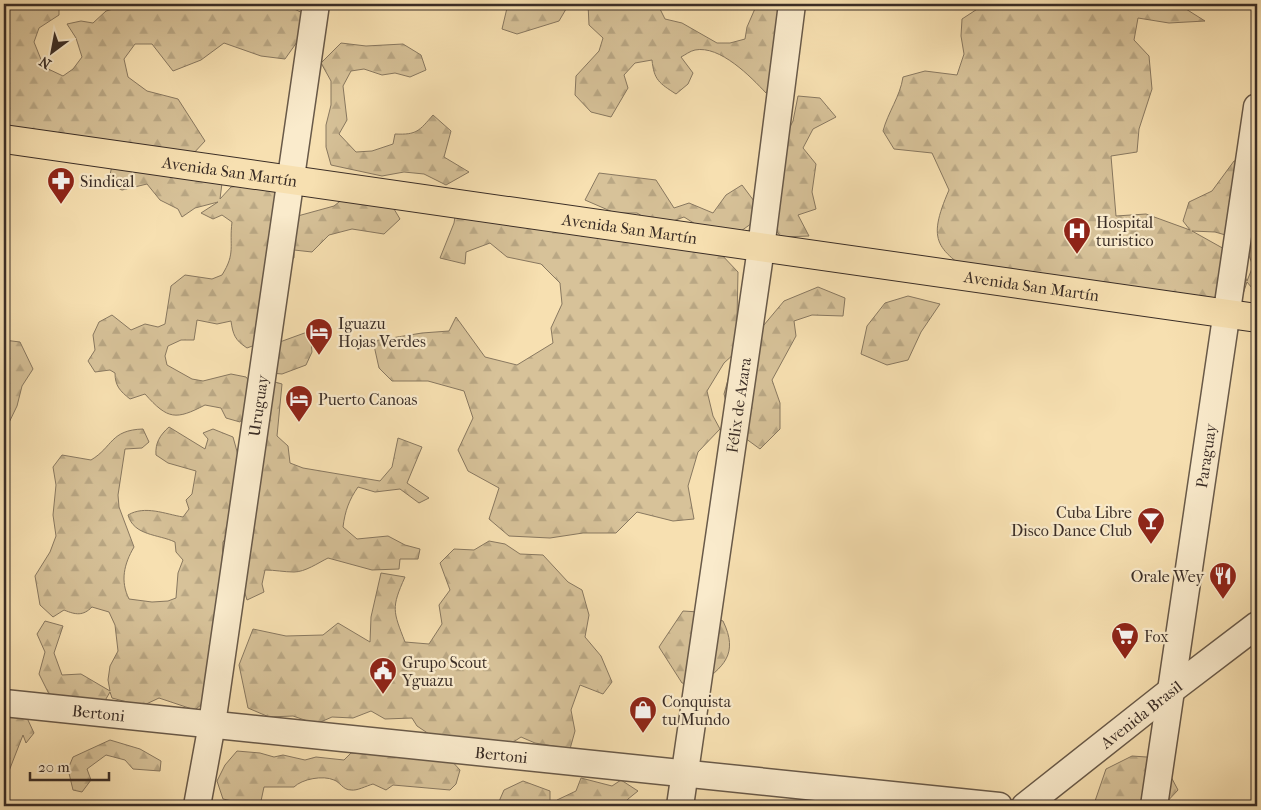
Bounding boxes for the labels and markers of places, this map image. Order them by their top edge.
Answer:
pharmacy icon: Sindical [46,166,76,205]
place label: Sindical [80,172,135,191]
place label: Hospital turistico [1096,213,1154,250]
hospital icon: Hospital turistico [1062,216,1092,255]
place label: Iguazu Hojas Verdes [338,314,426,351]
hotel icon: Iguazu Hojas Verdes [304,317,334,356]
hotel icon: Puerto Canoas [284,384,314,423]
place label: Puerto Canoas [318,390,418,409]
place label: Cuba Libre Disco Dance Club [1011,503,1132,540]
bar icon: Cuba Libre Disco Dance Club [1136,506,1166,545]
restaurant icon: Orale Wey [1208,561,1238,600]
place label: Orale Wey [1131,567,1204,586]
supermarket icon: Fox [1110,621,1140,660]
place label: Fox [1144,627,1169,646]
place label: Grupo Scout Yguazu [401,653,488,690]
public building icon: Grupo Scout Yguazu [368,656,398,695]
place label: Conquista tu Mundo [662,692,732,729]
shop icon: Conquista tu Mundo [628,695,658,734]

